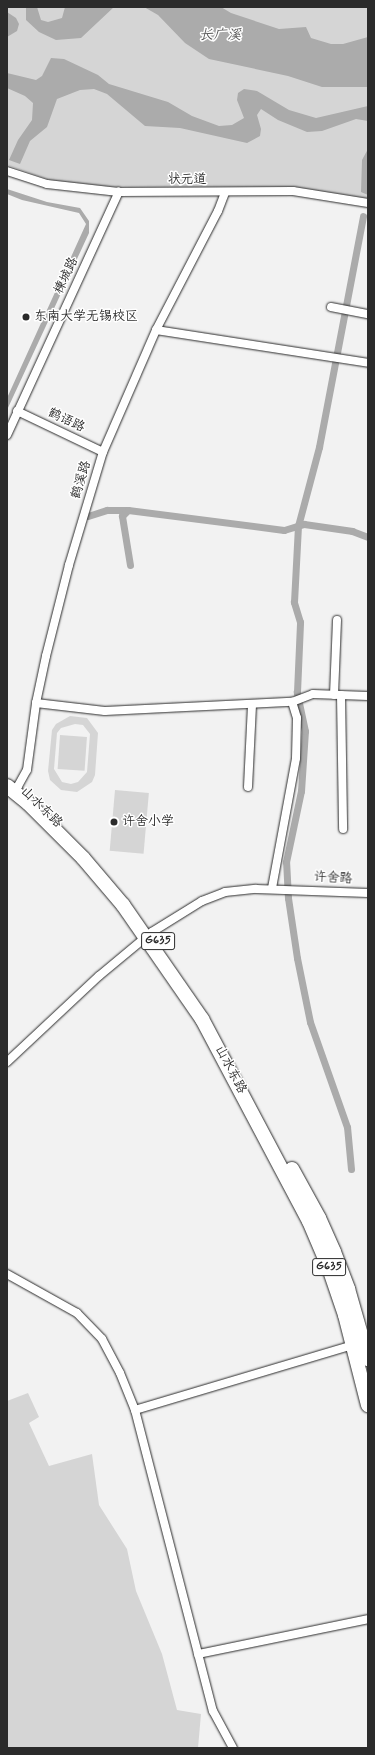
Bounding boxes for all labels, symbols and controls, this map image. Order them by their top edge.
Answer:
water label: 长广溪 [199,27,241,43]
street label: 状元道 [168,172,206,188]
street label: 楝城路 [52,255,82,297]
place label: 东南大学无锡校区 [34,309,138,325]
marker: 东南大学无锡校区 [21,312,31,322]
street label: 鹤语路 [45,406,87,436]
street label: 鹤溪路 [69,459,95,501]
street label: 山水东路 [17,784,65,832]
place label: 许舍小学 [122,814,174,830]
marker: 许舍小学 [109,817,119,827]
street label: 许舍路 [313,870,353,888]
road number: G635 [141,931,175,951]
street label: 山水东路 [211,1043,249,1097]
road number: G635 [312,1257,346,1277]

